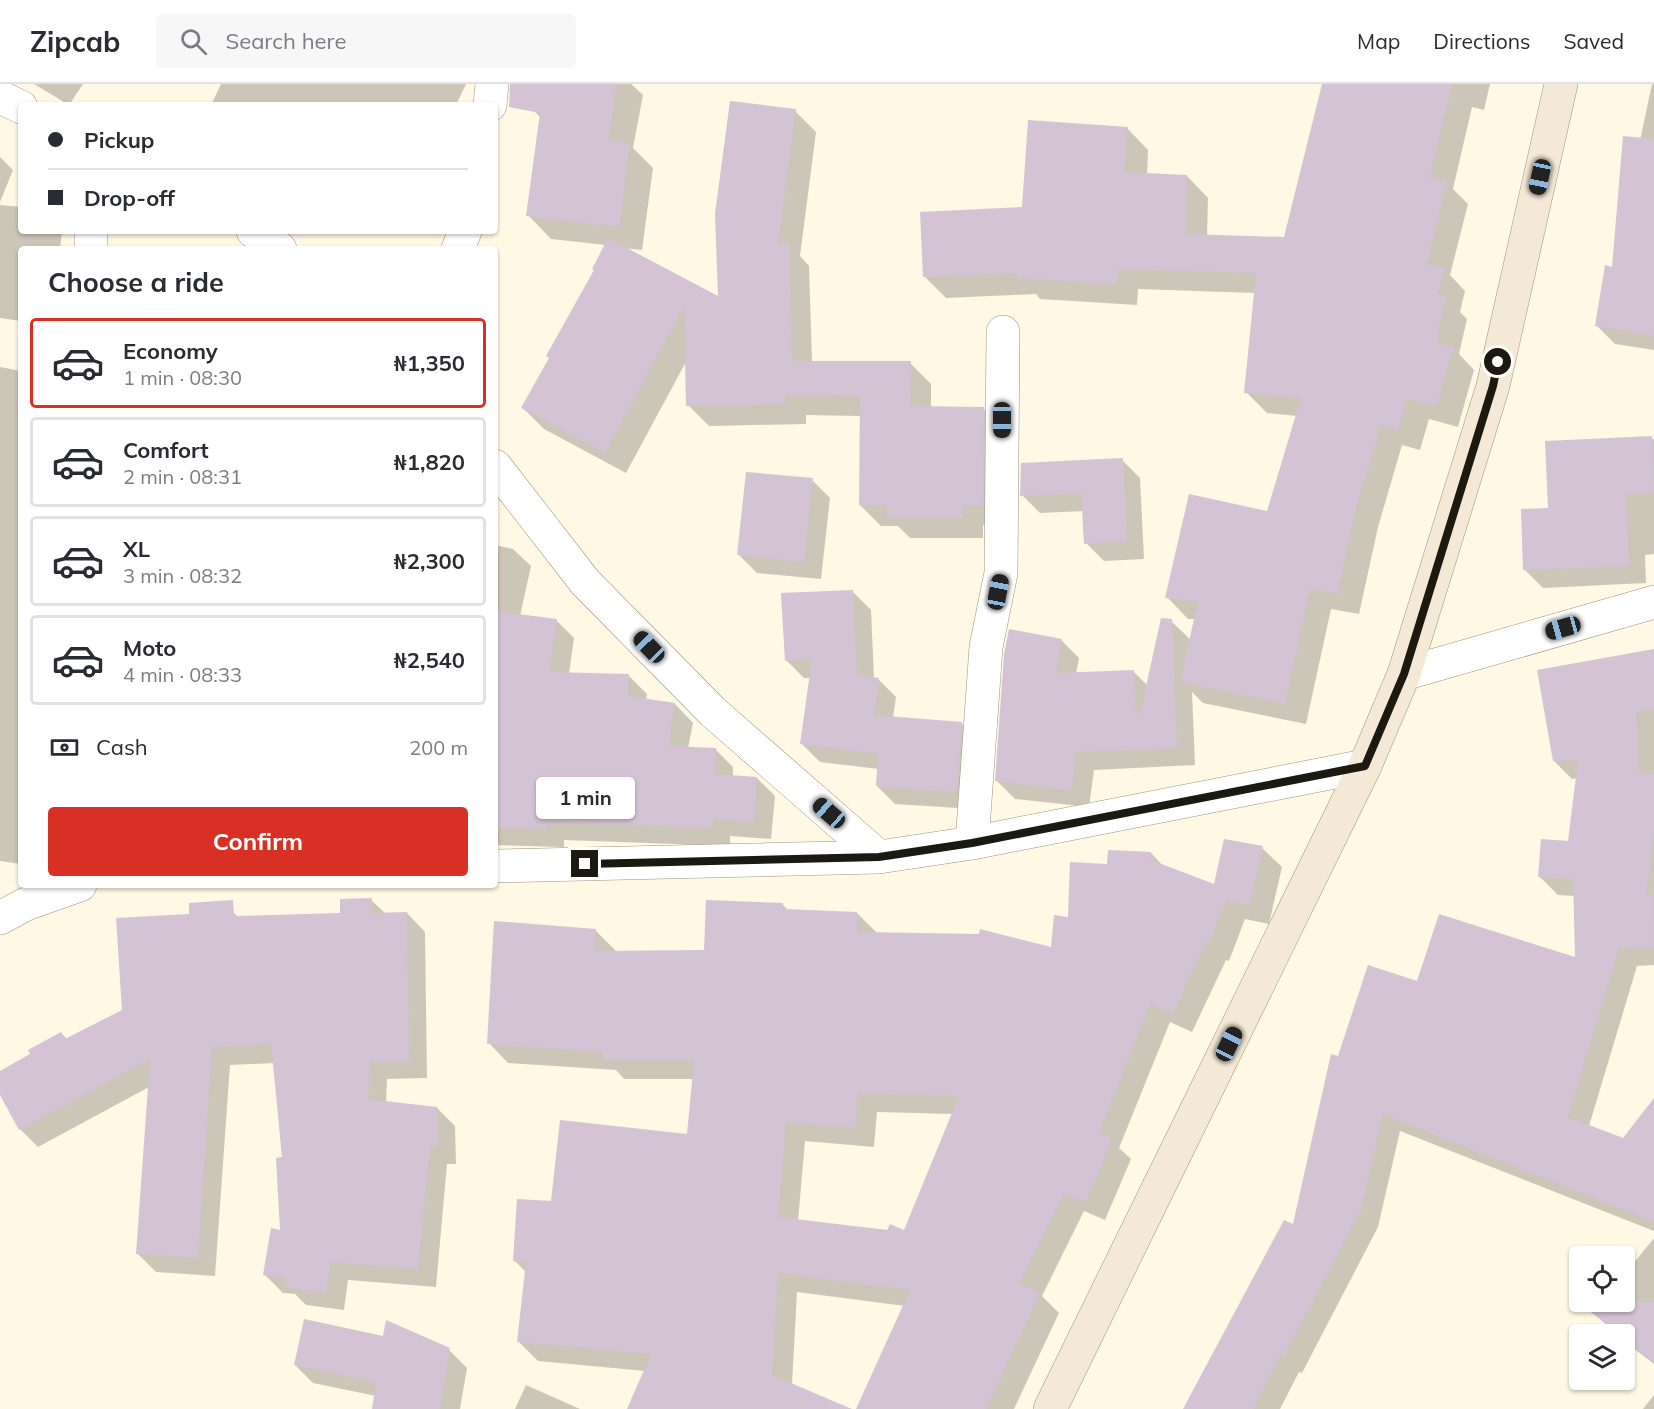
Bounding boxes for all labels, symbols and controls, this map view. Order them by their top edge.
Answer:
search box [156,14,576,68]
text: Zipcab [30,24,120,59]
icon: search [177,25,210,58]
text: Search here [225,27,346,55]
text: Map [1357,28,1400,54]
text: Directions [1433,28,1530,54]
text: Saved [1563,28,1624,54]
text: Pickup [84,126,154,154]
car [1527,158,1553,196]
text: Drop-off [84,184,175,212]
text: Choose a ride [48,265,224,299]
icon: car [51,336,105,390]
text: Economy [123,337,218,365]
route start [1484,348,1511,375]
text: ₦1,350 [394,349,465,377]
text: 1 min · 08:30 [123,365,242,390]
car [993,402,1011,438]
icon: car [51,435,105,489]
text: Comfort [123,436,209,464]
text: ₦1,820 [394,448,465,476]
text: 2 min · 08:31 [123,464,242,489]
icon: car [51,534,105,588]
text: XL [123,535,150,563]
text: ₦2,300 [394,547,465,575]
text: 3 min · 08:32 [123,563,242,588]
car [986,573,1010,611]
car [1543,614,1583,642]
car [630,628,668,666]
icon: car [51,633,105,687]
text: Moto [123,634,176,662]
text: ₦2,540 [394,646,465,674]
text: 4 min · 08:33 [123,662,242,687]
icon: cash [48,731,81,764]
text: Cash [96,733,148,761]
text: 200 m [409,735,468,760]
callout: 1 min [536,777,634,819]
text: 1 min [559,785,612,810]
car [810,794,848,832]
button: Confirm [48,807,468,876]
route end [571,850,598,877]
car [1213,1024,1245,1064]
map controls [1569,1246,1635,1390]
button: locate [1569,1246,1635,1312]
button: layers [1569,1324,1635,1390]

